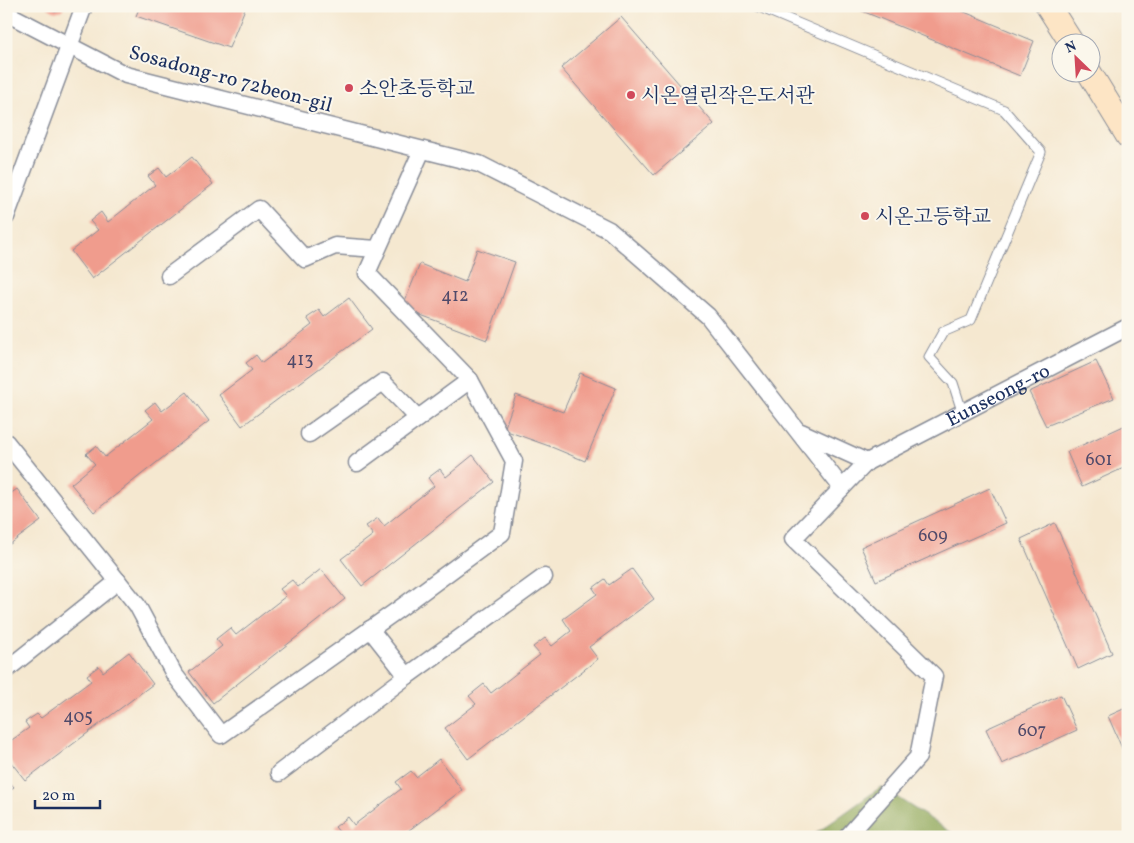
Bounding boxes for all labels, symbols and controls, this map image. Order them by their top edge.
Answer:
north arrow [1052,32,1102,82]
text: N [1063,37,1080,58]
street label: Sosadong-ro 72beon-gil [126,39,335,121]
place label: 소안초등학교 [359,76,476,104]
marker: 소안초등학교 [343,82,355,94]
place label: 시온열린작은도서관 [641,83,816,111]
marker: 시온열린작은도서관 [625,89,637,101]
place label: 시온고등학교 [875,204,992,232]
marker: 시온고등학교 [859,210,871,222]
house number: 412 [441,284,469,309]
house number: 413 [287,348,313,373]
street label: Eunseong-ro [942,358,1055,435]
house number: 601 [1086,448,1112,473]
house number: 609 [918,524,948,549]
house number: 405 [63,705,93,730]
house number: 607 [1018,719,1046,744]
scale bar [35,778,100,810]
text: 20 m [42,786,75,807]

